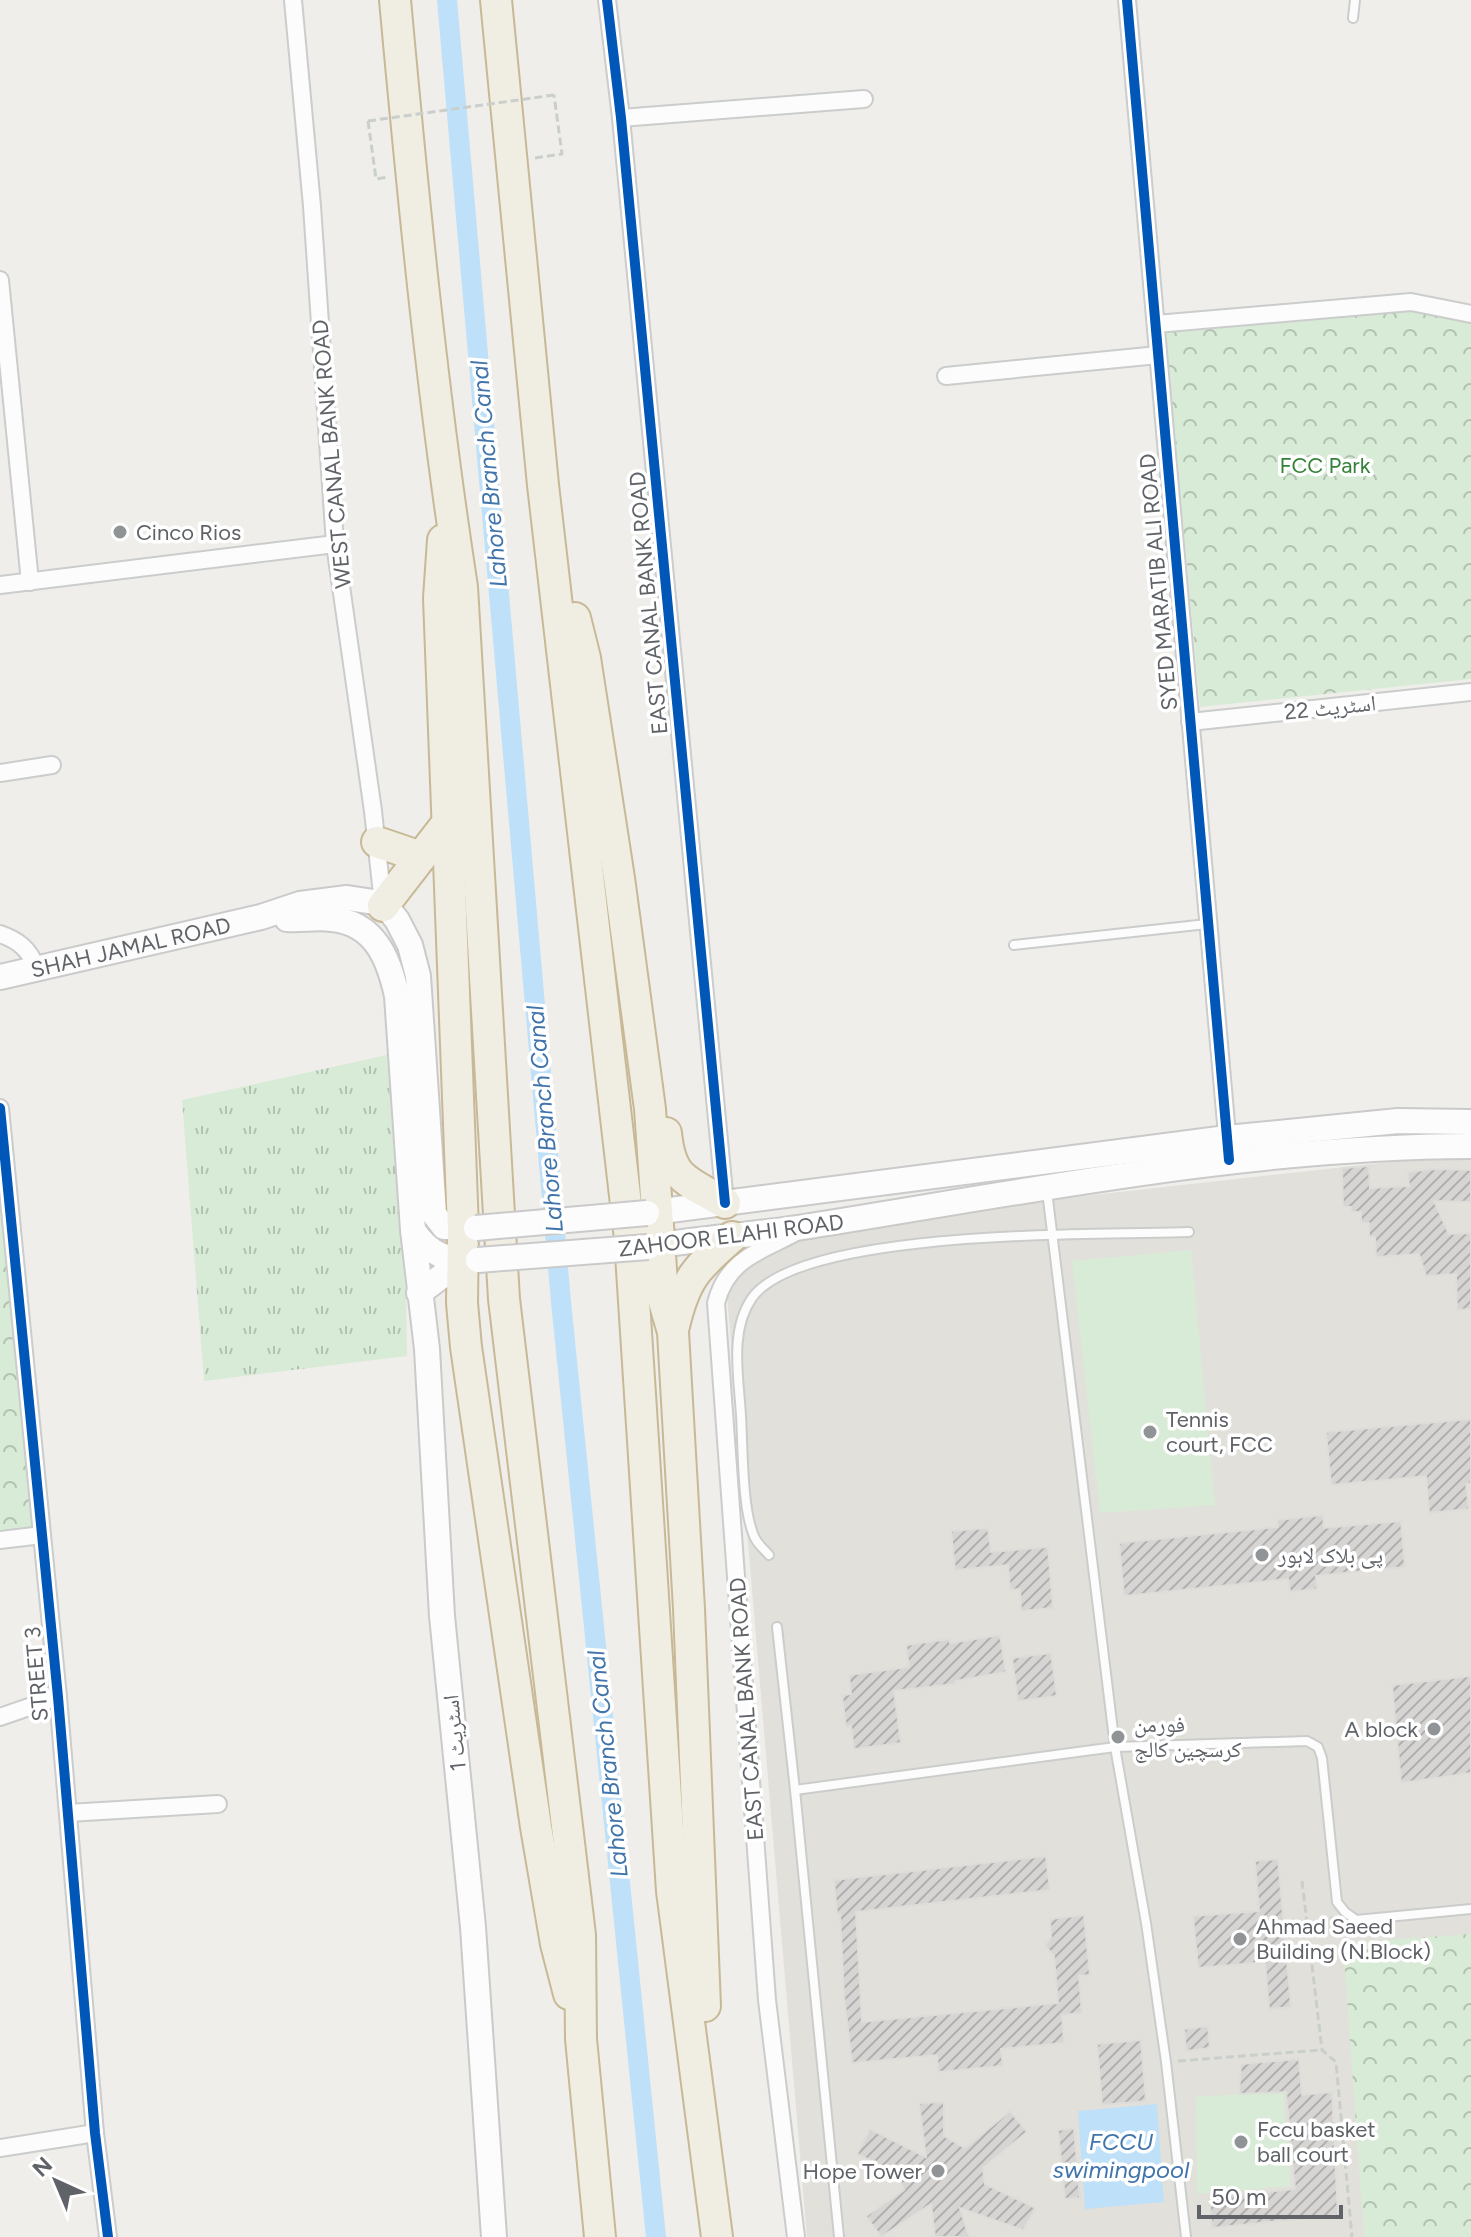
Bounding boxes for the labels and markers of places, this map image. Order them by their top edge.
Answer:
place label: Cinco Rios [136,519,241,546]
marker: Cinco Rios [111,523,129,541]
place label: Tennis court, FCC [1166,1406,1273,1458]
marker: Tennis court, FCC [1141,1423,1159,1441]
place label: پی بلاک لاہور [1277,1542,1383,1569]
marker: پی بلاک لاہور [1253,1546,1271,1564]
place label: فورمن کرسچین کالج [1134,1711,1241,1763]
place label: A block [1345,1716,1418,1743]
marker: A block [1425,1720,1443,1738]
marker: فورمن کرسچین کالج [1109,1728,1127,1746]
place label: Ahmad Saeed Building (N.Block) [1256,1913,1431,1965]
marker: Ahmad Saeed Building (N.Block) [1231,1930,1249,1948]
place label: Fccu basket ball court [1257,2116,1375,2168]
marker: Fccu basket ball court [1232,2133,1250,2151]
place label: Hope Tower [803,2158,923,2185]
marker: Hope Tower [929,2162,947,2180]

